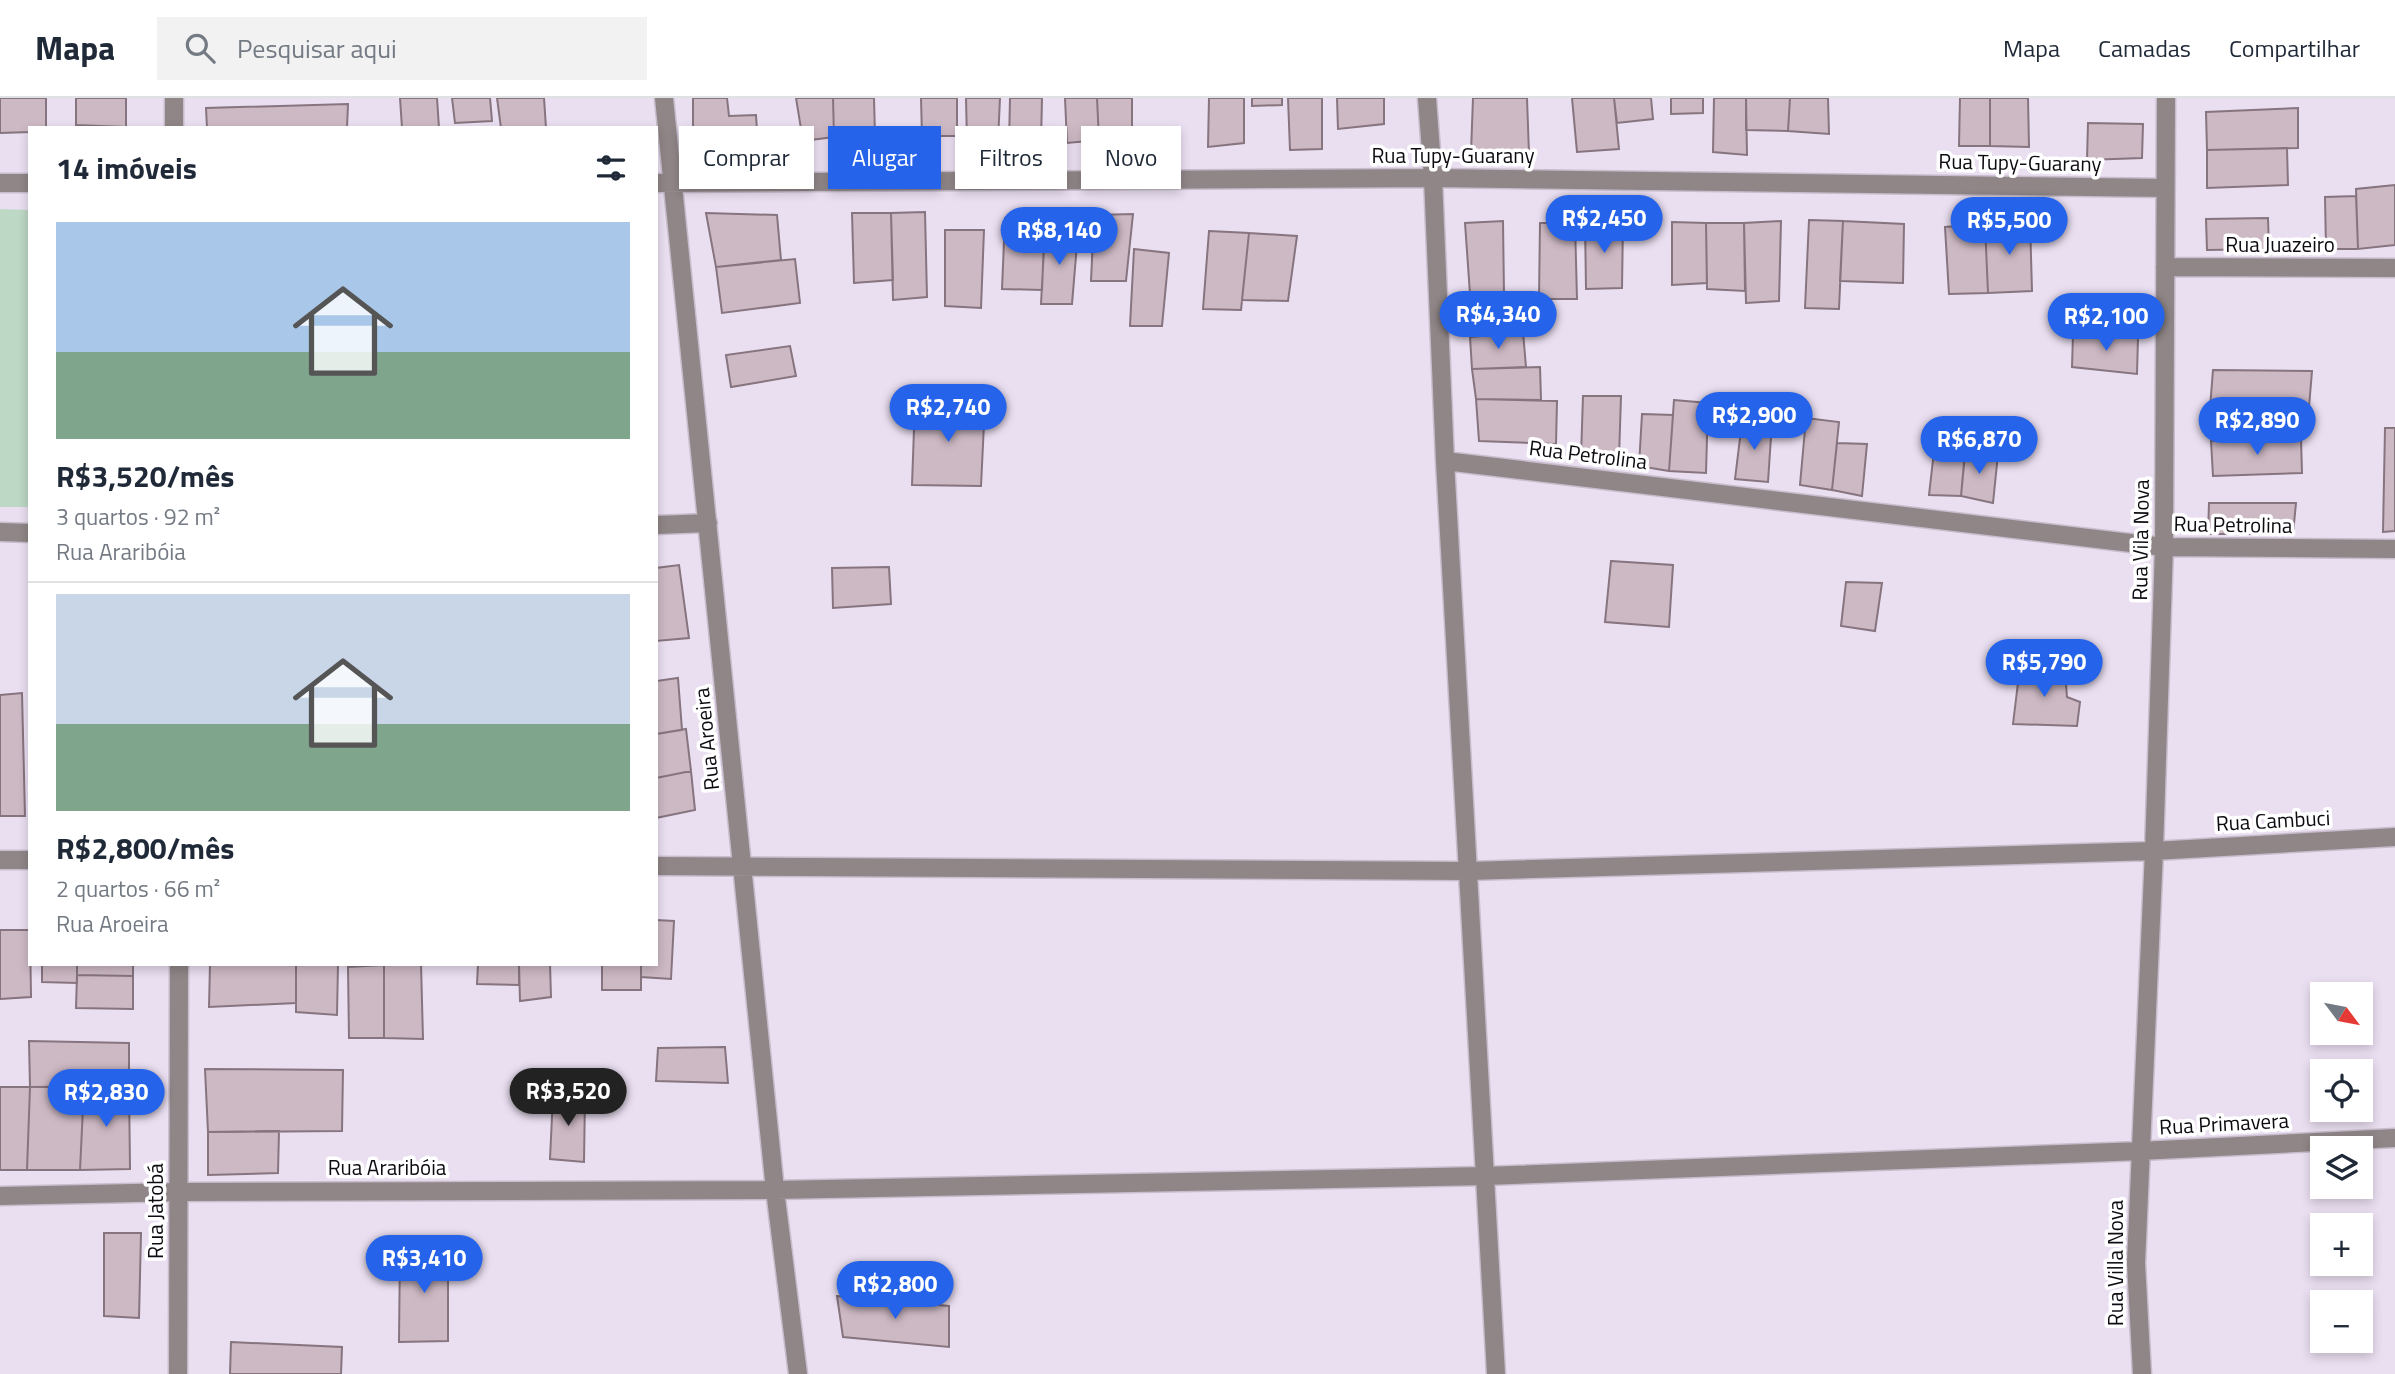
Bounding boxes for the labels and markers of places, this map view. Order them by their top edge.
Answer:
pin: R$2,450 [1539,195,1669,255]
pin: R$5,500 [1944,198,2074,257]
pin: R$8,140 [994,208,1124,267]
pin: R$4,340 [1433,292,1563,351]
pin: R$2,100 [2041,294,2171,353]
pin: R$2,740 [883,384,1013,444]
pin: R$2,900 [1689,392,1819,452]
pin: R$2,890 [2192,398,2322,457]
pin: R$6,870 [1914,416,2044,476]
pin: R$5,790 [1979,640,2109,699]
pin: R$3,520 [503,1068,633,1128]
pin: R$2,830 [41,1070,171,1129]
pin: R$3,410 [359,1236,489,1295]
pin: R$2,800 [830,1262,960,1321]

